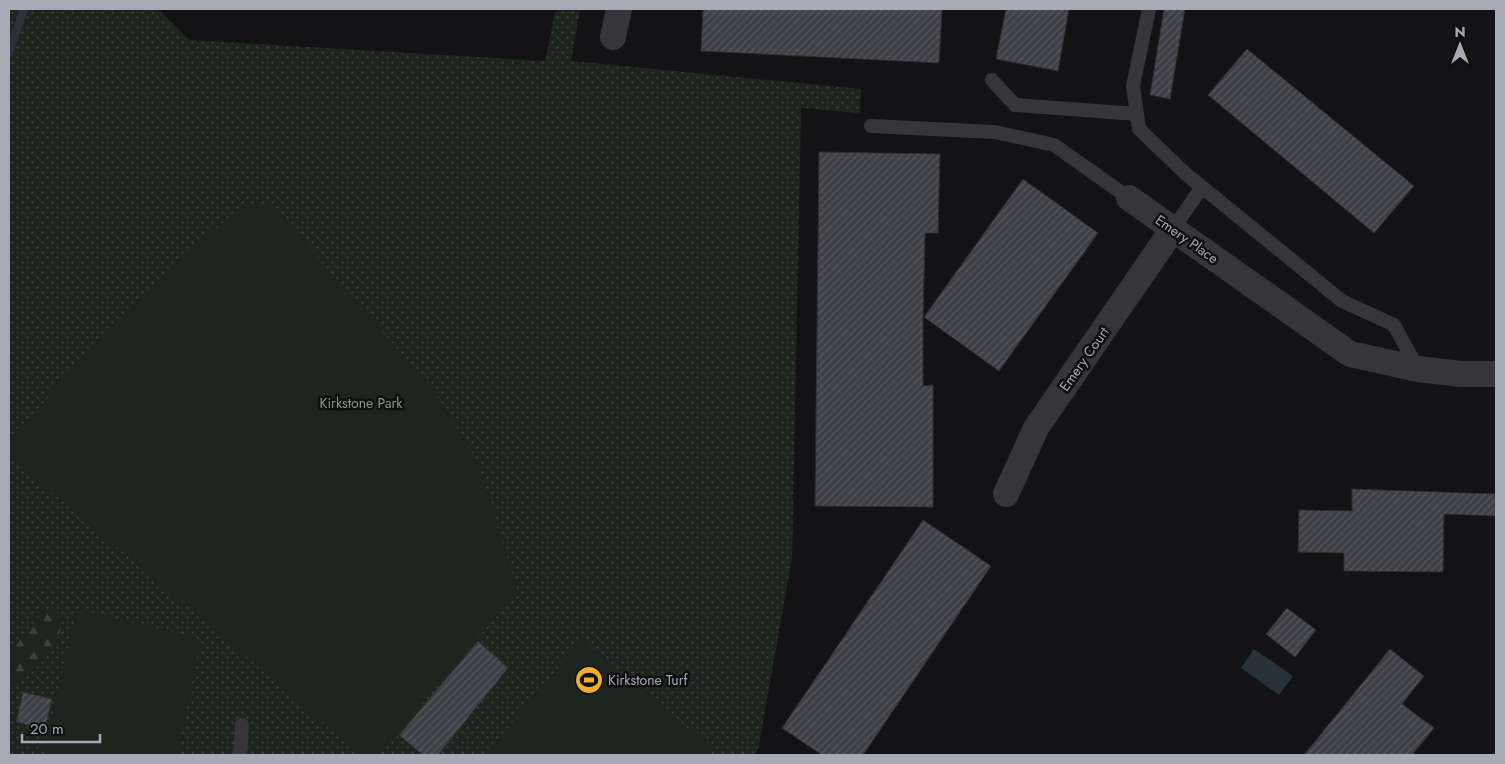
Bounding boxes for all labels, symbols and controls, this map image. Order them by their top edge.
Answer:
north arrow [1435,20,1485,70]
text: N [1454,22,1466,42]
street label: Emery Place [1151,210,1223,268]
street label: Emery Court [1055,322,1114,395]
park label: Kirkstone Park [320,393,403,413]
sports icon: Kirkstone Turf [574,665,604,695]
place label: Kirkstone Turf [608,670,688,690]
scale bar [22,712,100,744]
text: 20 m [30,718,64,740]

